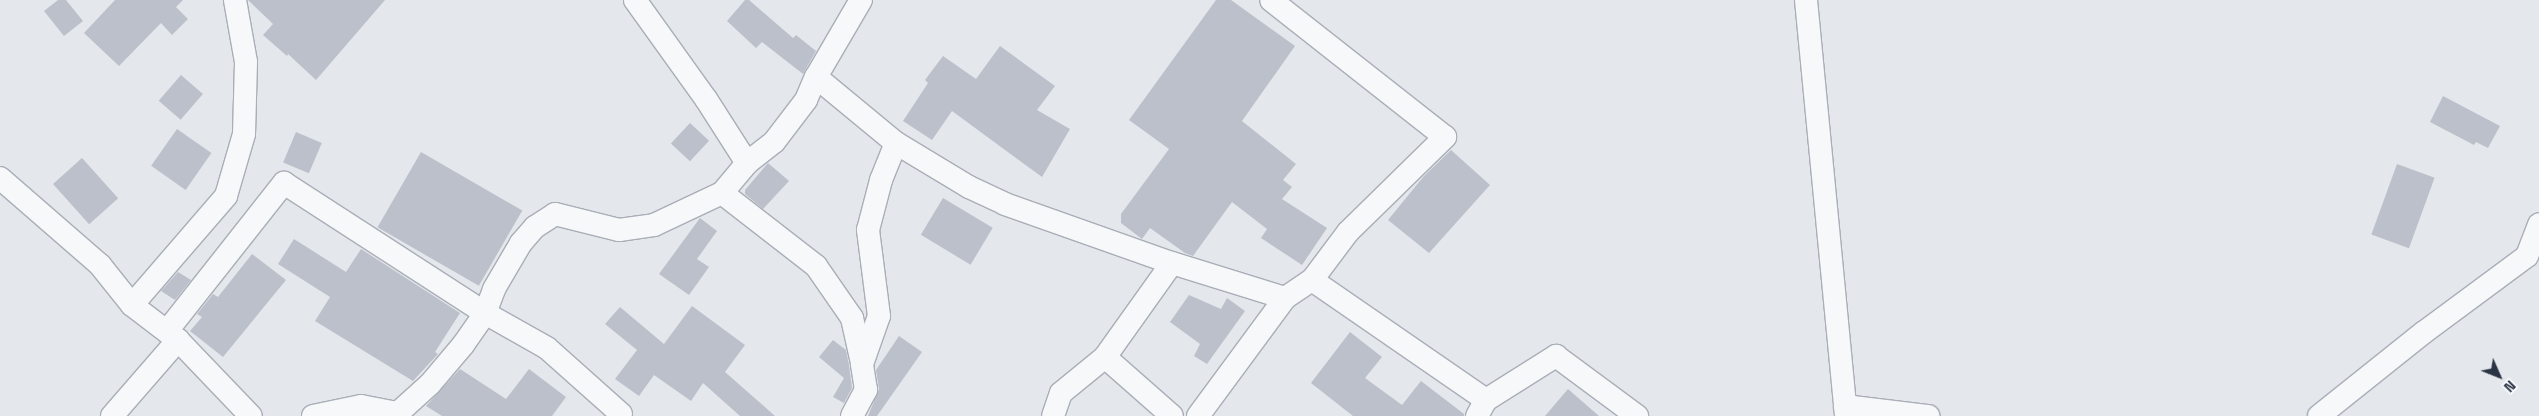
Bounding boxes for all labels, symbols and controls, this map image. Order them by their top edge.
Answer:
north arrow [2474,351,2524,401]
text: N [2500,377,2520,396]

